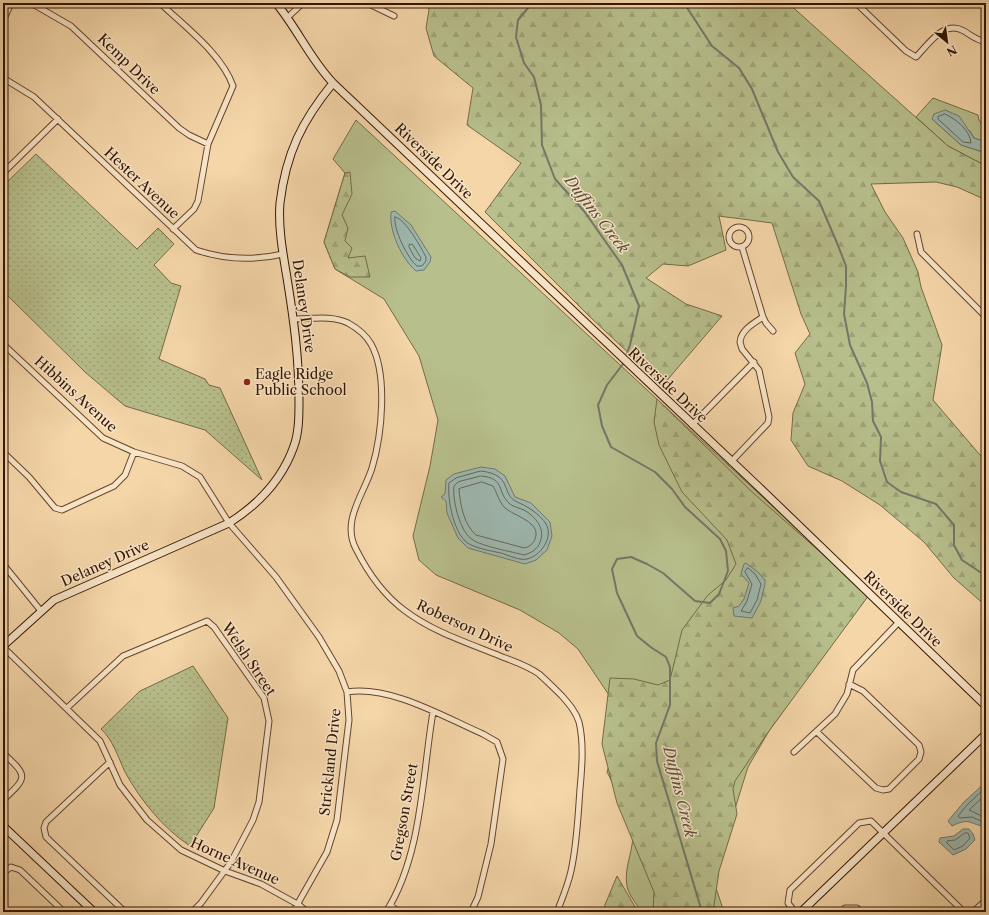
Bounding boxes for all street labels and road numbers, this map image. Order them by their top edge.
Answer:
street label: Kemp Drive [94,30,164,98]
street label: Riverside Drive [391,119,477,203]
street label: Hester Avenue [100,143,184,223]
street label: Delaney Drive [289,258,320,354]
street label: Riverside Drive [625,344,712,427]
street label: Hibbins Avenue [31,352,121,436]
street label: Delaney Drive [58,535,152,590]
street label: Riverside Drive [860,567,946,651]
street label: Roberson Drive [414,596,516,656]
street label: Welsh Street [217,618,280,699]
street label: Strickland Drive [315,707,345,817]
street label: Gregson Street [387,762,421,862]
street label: Horne Avenue [188,833,283,889]

